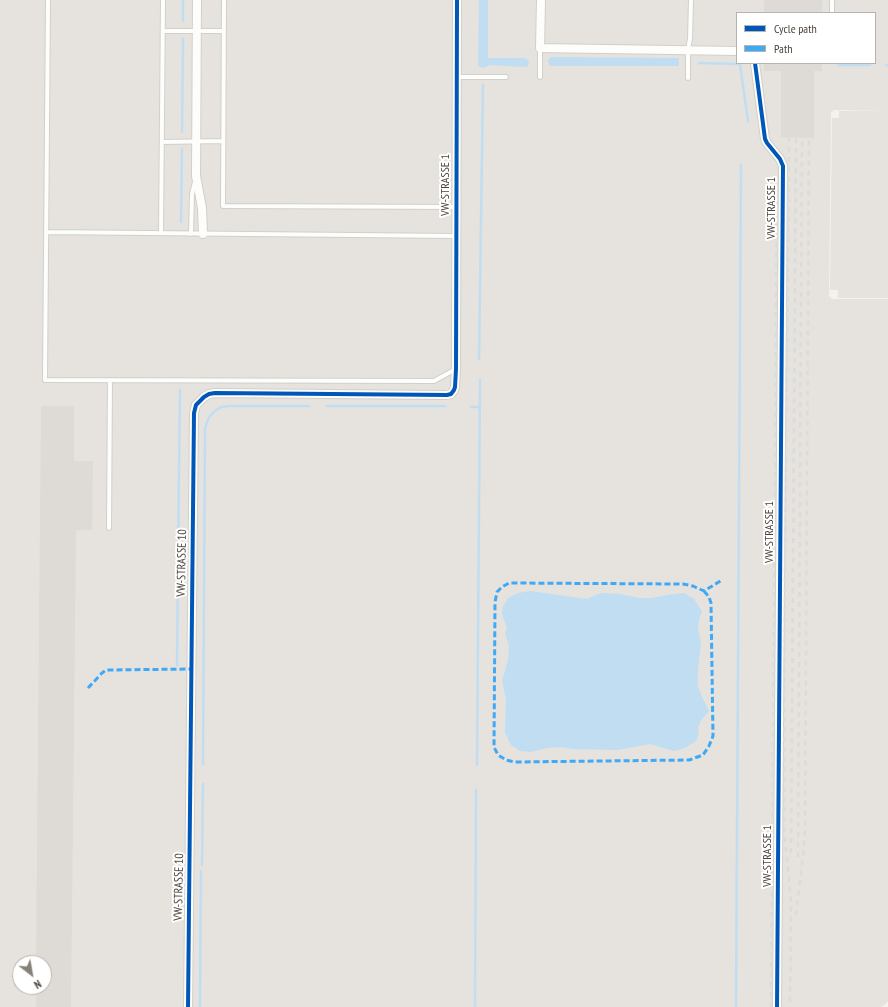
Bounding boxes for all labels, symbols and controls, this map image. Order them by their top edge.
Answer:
legend [736,12,876,64]
text: Cycle path [774,21,817,36]
text: Path [774,41,792,56]
street label: VW-STRASSE 1 [439,154,453,216]
street label: VW-STRASSE 1 [765,177,779,239]
street label: VW-STRASSE 1 [763,501,777,563]
street label: VW-STRASSE 10 [174,529,190,597]
street label: VW-STRASSE 1 [761,825,775,887]
street label: VW-STRASSE 10 [171,853,187,921]
north arrow [12,955,52,995]
text: N [32,977,44,992]

